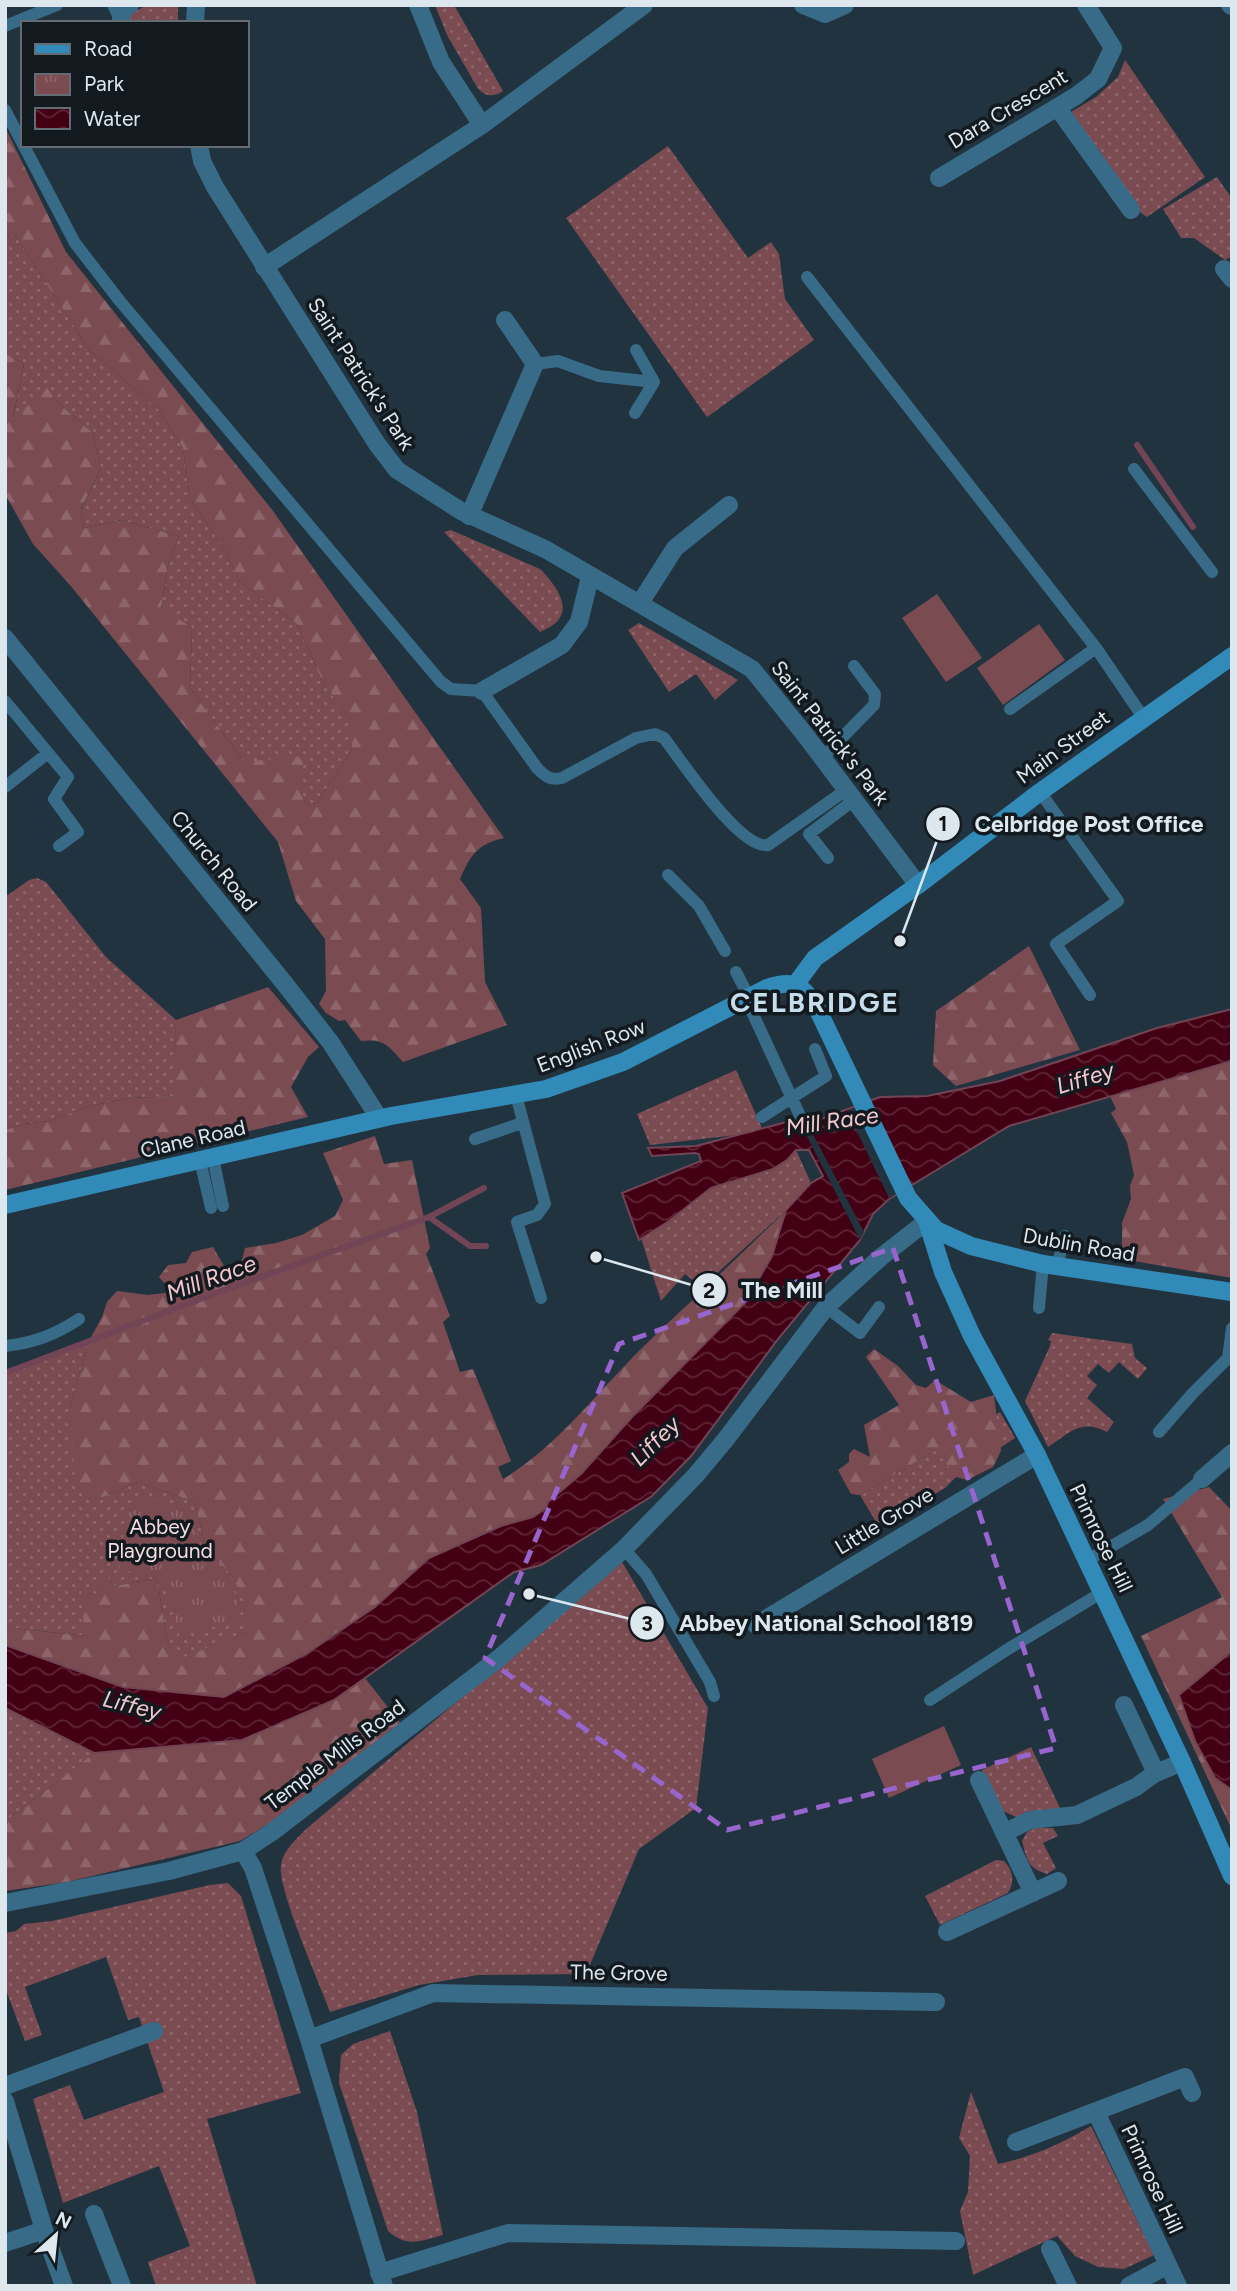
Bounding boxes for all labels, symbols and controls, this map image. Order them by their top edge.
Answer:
legend [21,21,248,147]
text: Road [84,36,132,61]
street label: Dara Crescent [944,63,1072,154]
text: Park [84,71,125,96]
text: Water [84,106,140,131]
street label: Saint Patrick's Park [303,293,420,455]
street label: Saint Patrick's Park [766,655,895,811]
street label: Main Street [1011,704,1114,789]
callout: Celbridge Post Office [925,802,1217,846]
street label: Church Road [166,805,263,916]
text: Celbridge Post Office [974,810,1204,838]
text: 1 [939,811,947,836]
district label: CELBRIDGE [730,985,900,1019]
street label: English Row [533,1013,649,1078]
water label: Liffey [1053,1056,1118,1100]
water label: Mill Race [784,1101,881,1141]
street label: Clane Road [138,1114,248,1163]
street label: Dublin Road [1021,1222,1137,1267]
water label: Mill Race [162,1249,260,1307]
callout: The Mill [692,1268,837,1312]
text: The Mill [741,1276,823,1304]
text: 2 [703,1278,715,1303]
water label: Liffey [624,1410,686,1472]
street label: Primrose Hill [1064,1479,1138,1596]
street label: Little Grove [830,1482,937,1560]
park label: Abbey Playground [107,1514,213,1563]
callout: Abbey National School 1819 [630,1601,987,1645]
text: Abbey National School 1819 [679,1609,973,1637]
text: 3 [641,1611,653,1636]
water label: Liffey [100,1684,165,1726]
street label: Temple Mills Road [260,1694,410,1815]
street label: The Grove [570,1959,668,1986]
street label: Primrose Hill [1116,2120,1189,2237]
north arrow [21,2200,91,2270]
text: N [52,2207,75,2234]

